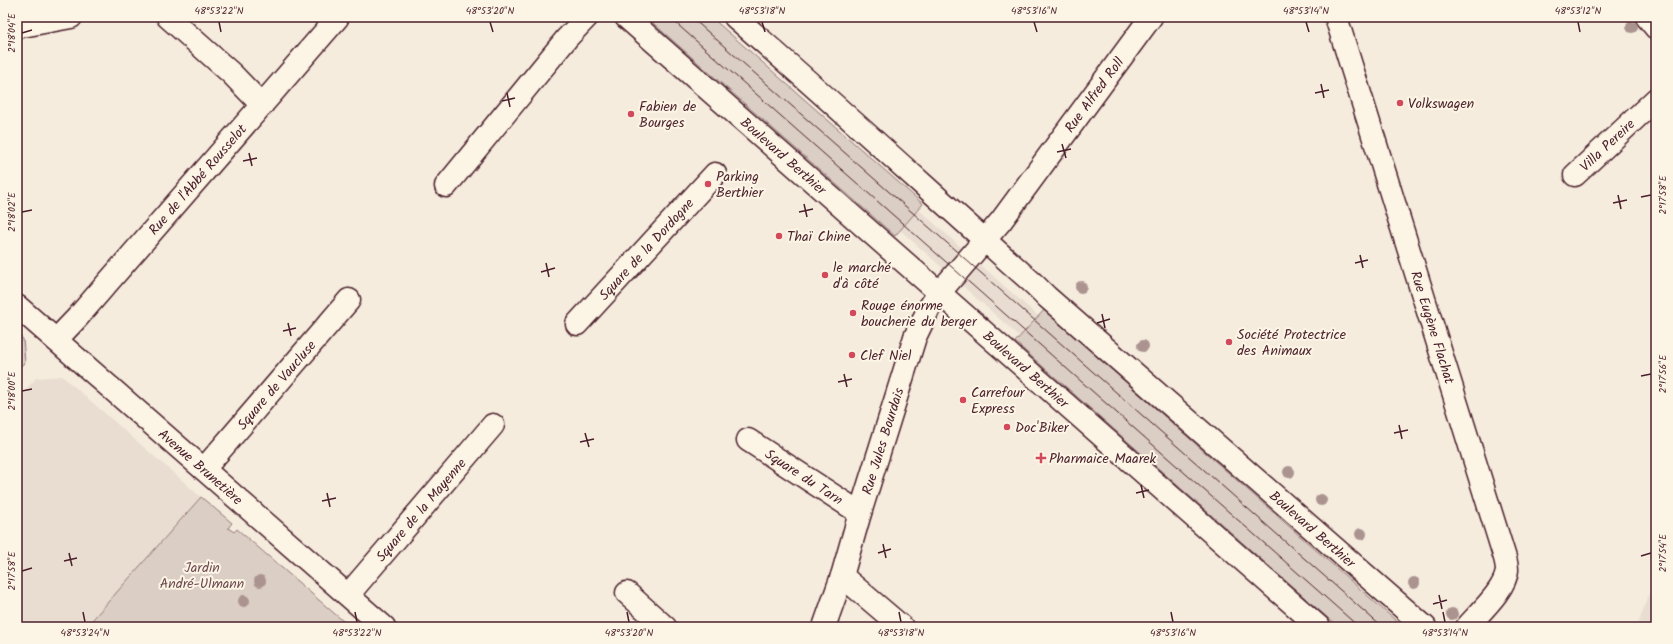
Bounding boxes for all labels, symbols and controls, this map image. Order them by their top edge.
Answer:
text: 48°53'22"N [194,3,244,19]
text: 48°53'20"N [466,3,514,19]
text: 48°53'18"N [739,3,786,19]
text: 48°53'16"N [1011,3,1057,19]
text: 48°53'14"N [1283,3,1329,19]
text: 48°53'12"N [1555,3,1601,19]
text: 2°18'04"E [4,12,20,53]
street label: Rue Alfred Roll [1059,52,1130,138]
place label: Volkswagen [1408,93,1474,115]
place label: Fabien de Bourges [639,96,697,134]
marker: Volkswagen [1395,98,1405,108]
marker: Fabien de Bourges [626,109,636,119]
street label: Boulevard Berthier [735,112,832,202]
street label: Villa Pereire [1575,114,1641,177]
street label: Rue de l'Abbé Rousselot [144,119,253,240]
place label: Parking Berthier [716,166,764,204]
text: 2°17'58"E [1655,174,1671,214]
marker: Parking Berthier [703,179,713,189]
text: 2°18'02"E [4,191,20,232]
street label: Square de la Dordogne [594,193,700,306]
place label: Thaï Chine [787,226,851,248]
marker: Thaï Chine [774,231,784,241]
place label: le marché d'à côté [833,257,891,295]
street label: Rue Eugène Flachat [1404,268,1460,387]
marker: le marché d'à côté [820,270,830,280]
place label: Rouge énorme boucherie du berger [861,295,978,333]
marker: Rouge énorme boucherie du berger [848,308,858,318]
place label: Société Protectrice des Animaux [1237,324,1347,362]
street label: Boulevard Berthier [977,326,1074,415]
street label: Square de Vaucluse [232,335,322,435]
marker: Société Protectrice des Animaux [1224,337,1234,347]
place label: Clef Niel [860,345,912,367]
marker: Clef Niel [847,350,857,360]
text: 2°17'56"E [1655,354,1671,393]
text: 2°18'00"E [4,370,20,410]
place label: Carrefour Express [971,382,1026,420]
street label: Rue Jules Bourdais [856,385,911,498]
marker: Carrefour Express [958,395,968,405]
place label: Doc'Biker [1015,417,1070,439]
marker: Doc'Biker [1002,422,1012,432]
street label: Avenue Brunetière [153,424,248,511]
street label: Square du Tarn [760,444,847,511]
place label: Pharmaice Maarek [1049,448,1157,470]
street label: Square de la Mayenne [371,453,473,567]
marker: Pharmaice Maarek [1036,453,1046,463]
street label: Boulevard Berthier [1264,486,1361,575]
text: 2°17'54"E [1655,533,1671,572]
text: 2°17'58"E [4,550,20,590]
park label: Jardin André-Ulmann [160,557,244,595]
text: 48°53'24"N [61,625,110,641]
text: 48°53'22"N [332,625,382,641]
text: 48°53'20"N [605,625,653,641]
text: 48°53'18"N [878,625,925,641]
text: 48°53'16"N [1150,625,1196,641]
text: 48°53'14"N [1422,625,1468,641]

